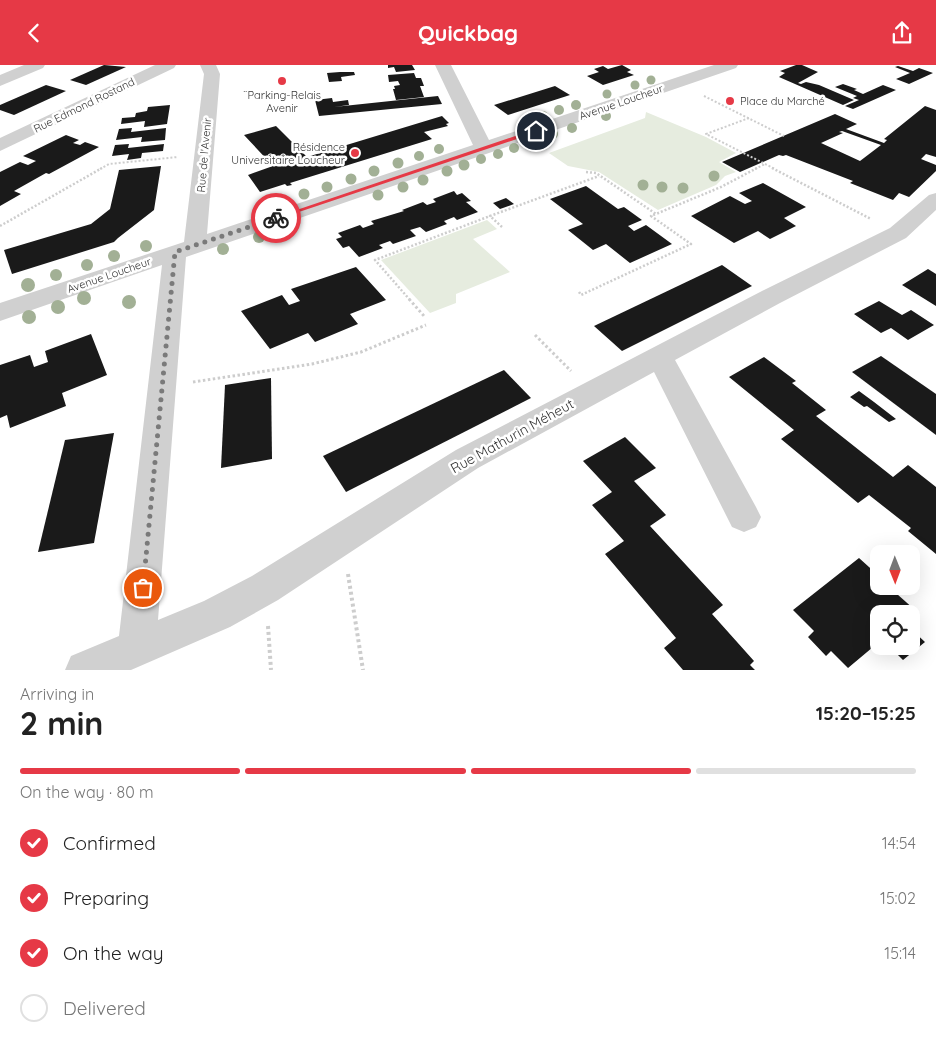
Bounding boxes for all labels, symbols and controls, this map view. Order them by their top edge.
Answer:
icon: back [20,19,48,47]
text: Quickbag [418,19,518,47]
icon: share [888,19,916,47]
street label: Rue Edmond Rostand [31,74,137,136]
marker: ¨Parking-Relais Avenir [276,75,288,87]
street label: Avenue Loucheur [577,81,666,123]
place label: ¨Parking-Relais Avenir [243,88,321,115]
place label: Place du Marché [740,94,825,108]
marker: Place du Marché [724,95,736,107]
pin [515,110,557,152]
street label: Rue de l'Avenir [194,116,214,193]
icon: home [522,117,550,145]
place label: Résidence Universitaire Loucheur [231,140,346,167]
marker: Résidence Universitaire Loucheur [349,147,361,159]
courier [251,193,301,243]
icon: bike [262,204,290,232]
street label: Avenue Loucheur [65,254,154,296]
street label: Rue Mathurin Méheut [447,395,577,477]
north arrow [870,545,920,595]
map controls [870,545,920,655]
pin [122,567,164,609]
icon: bag [129,574,157,602]
button: locate [870,605,920,655]
text: Arriving in [20,684,94,704]
text: 15:20–15:25 [816,701,916,725]
text: 2 min [20,703,103,743]
text: On the way · 80 m [20,782,154,802]
icon: check [20,829,48,857]
text: Confirmed [63,831,156,855]
text: 14:54 [882,833,916,853]
icon: check [20,884,48,912]
text: Preparing [63,886,149,910]
text: 15:02 [880,888,916,908]
icon: check [20,939,48,967]
text: On the way [63,941,164,965]
text: 15:14 [884,943,916,963]
text: Delivered [63,996,146,1020]

